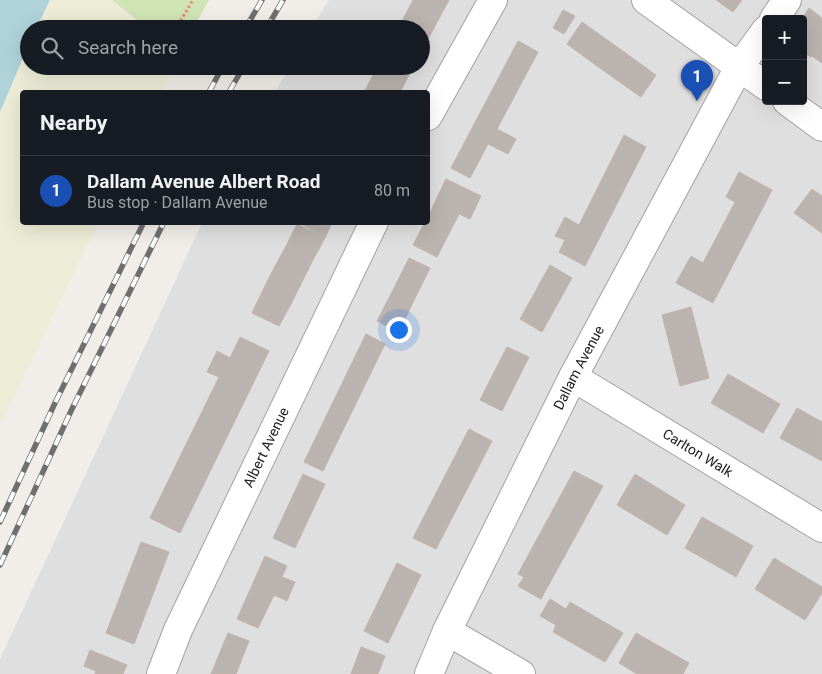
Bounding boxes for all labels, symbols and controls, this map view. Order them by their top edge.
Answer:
map controls [762,15,807,105]
button: + [762,15,807,60]
search box [20,20,430,75]
icon: search [38,34,66,62]
text: Search here [78,36,178,59]
pin: 1 [681,60,713,101]
button: − [762,60,807,105]
text: Nearby [40,111,107,135]
text: Dallam Avenue Albert Road [87,170,320,193]
text: 1 [51,181,61,200]
text: 80 m [374,181,410,200]
text: Bus stop · Dallam Avenue [87,193,268,212]
your location [386,317,412,343]
street label: Dallam Avenue [550,323,607,412]
street label: Albert Avenue [240,405,292,490]
street label: Carlton Walk [660,425,736,480]

